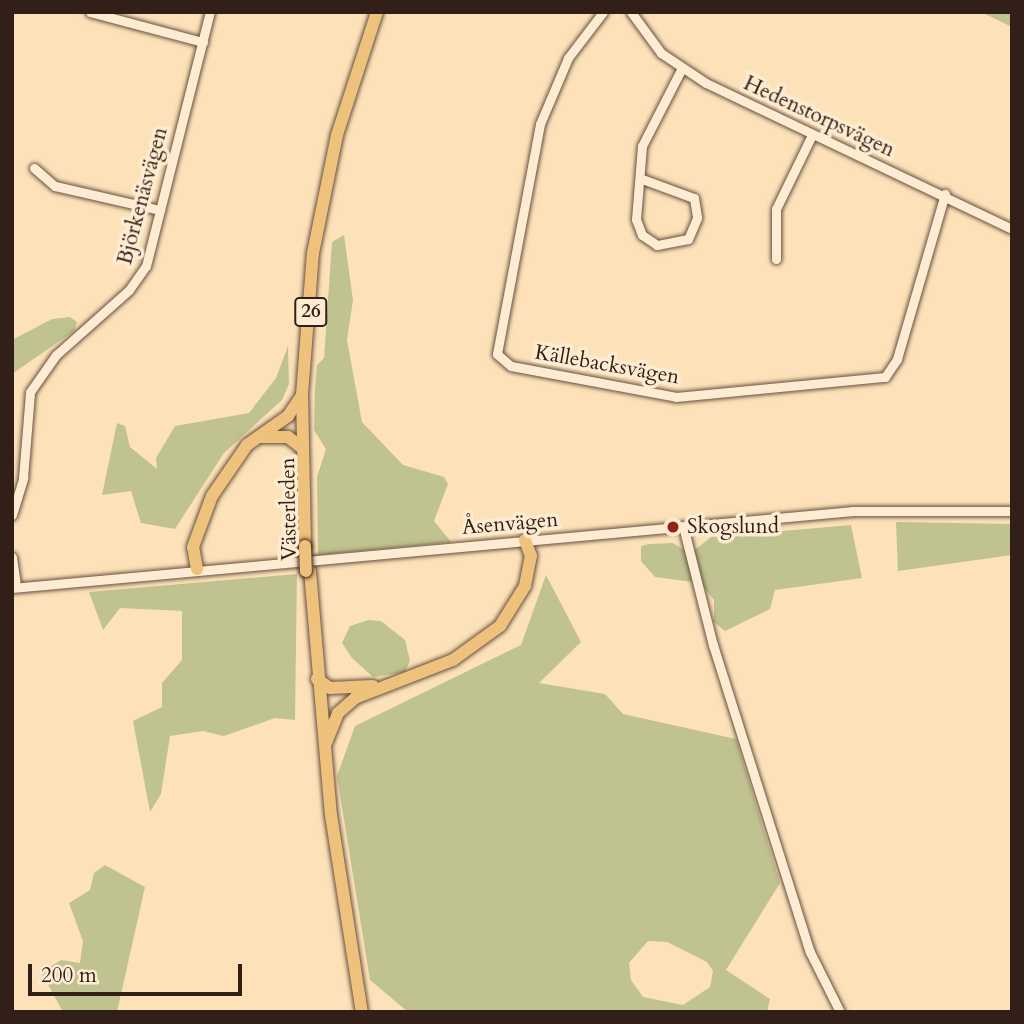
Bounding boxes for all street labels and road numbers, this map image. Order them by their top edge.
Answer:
street label: Hedenstorpsvägen [739,71,899,163]
street label: Björkenäsvägen [113,124,173,268]
road number: 26 [294,296,328,328]
street label: Källebacksvägen [533,340,681,390]
street label: Västerleden [276,457,302,561]
street label: Åsenvägen [461,507,559,541]

